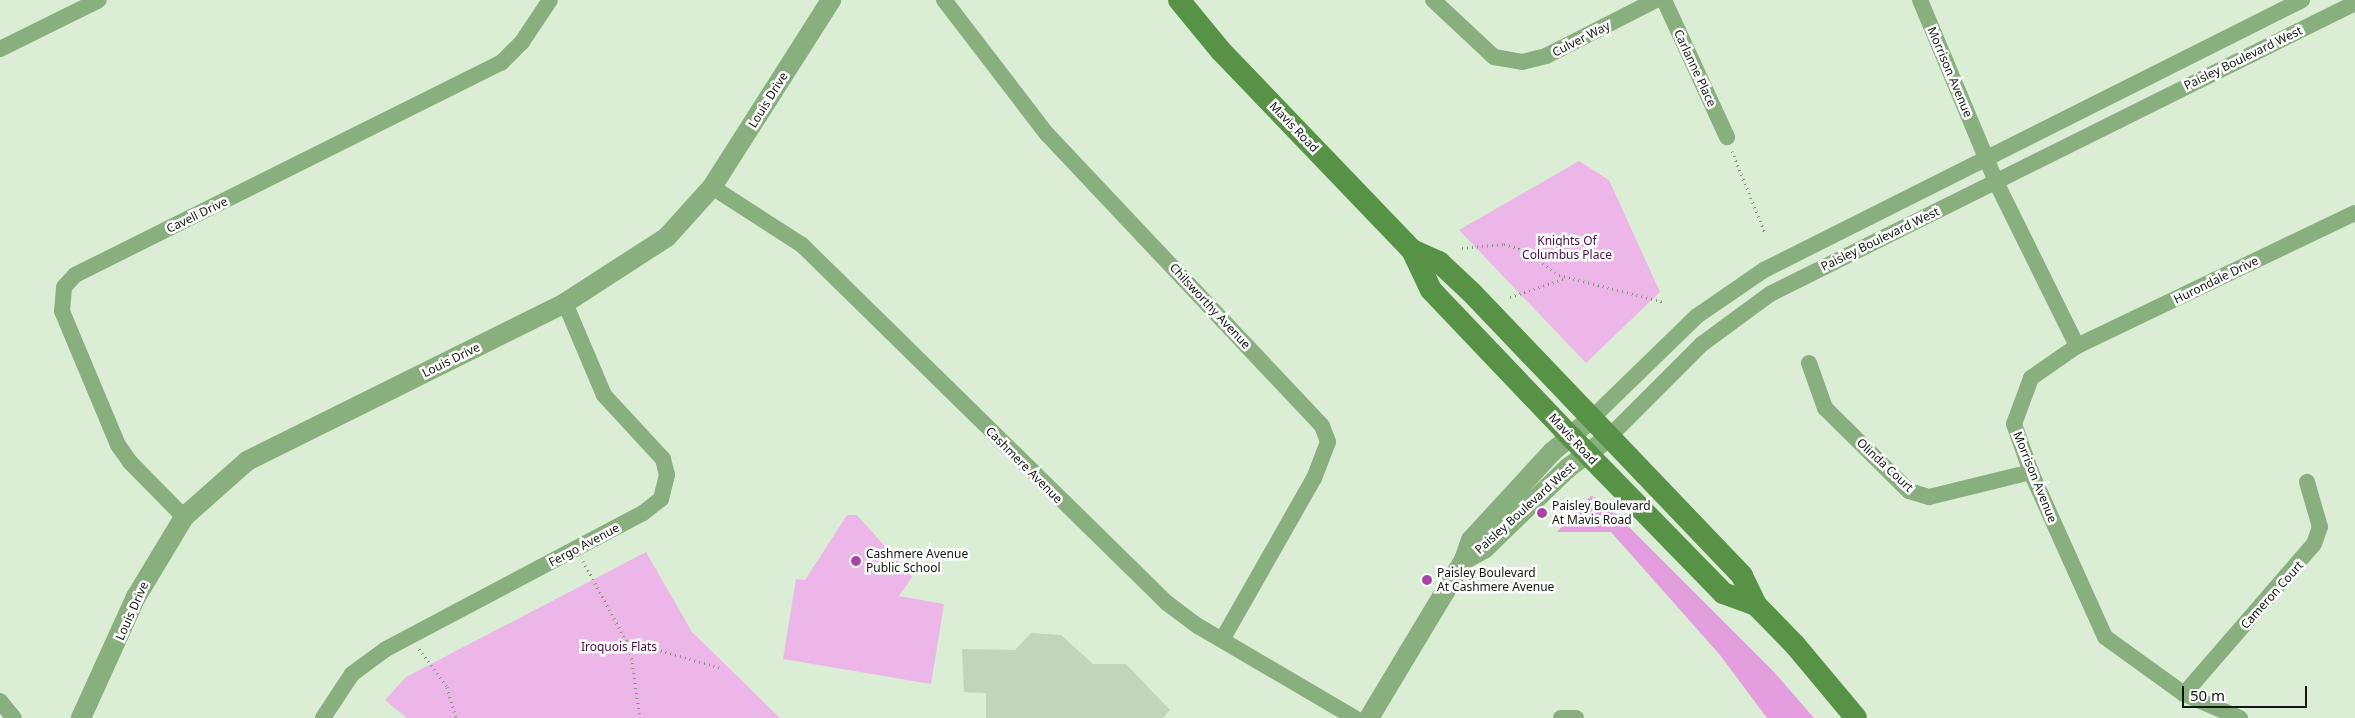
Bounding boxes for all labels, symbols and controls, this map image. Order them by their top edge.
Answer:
street label: Culver Way [1550,18,1612,60]
street label: Paisley Boulevard West [2182,23,2304,93]
street label: Morrison Avenue [1924,25,1976,119]
street label: Carlanne Place [1671,27,1719,109]
street label: Louis Drive [745,70,791,130]
street label: Mavis Road [1266,99,1322,155]
street label: Cavell Drive [164,194,230,236]
street label: Paisley Boulevard West [1819,204,1941,274]
park label: Knights Of Columbus Place [1522,234,1612,262]
street label: Hurondale Drive [2171,253,2261,307]
street label: Chilsworthy Avenue [1167,260,1253,352]
street label: Louis Drive [420,340,482,380]
street label: Mavis Road [1546,410,1600,468]
street label: Cashmere Avenue [983,424,1065,506]
street label: Morrison Avenue [2010,429,2060,525]
street label: Olinda Court [1854,435,1916,495]
street label: Paisley Boulevard West [1472,459,1578,557]
place label: Paisley Boulevard At Mavis Road [1552,499,1651,527]
marker: Paisley Boulevard At Mavis Road [1536,507,1548,519]
street label: Fergo Avenue [546,520,622,570]
place label: Cashmere Avenue Public School [866,547,968,575]
marker: Cashmere Avenue Public School [850,555,862,567]
street label: Cameron Court [2238,558,2306,632]
place label: Paisley Boulevard At Cashmere Avenue [1437,566,1554,594]
marker: Paisley Boulevard At Cashmere Avenue [1421,574,1433,586]
street label: Louis Drive [113,579,151,643]
park label: Iroquois Flats [581,640,657,654]
scale bar [2185,676,2310,708]
text: 50 m [2190,685,2225,705]

